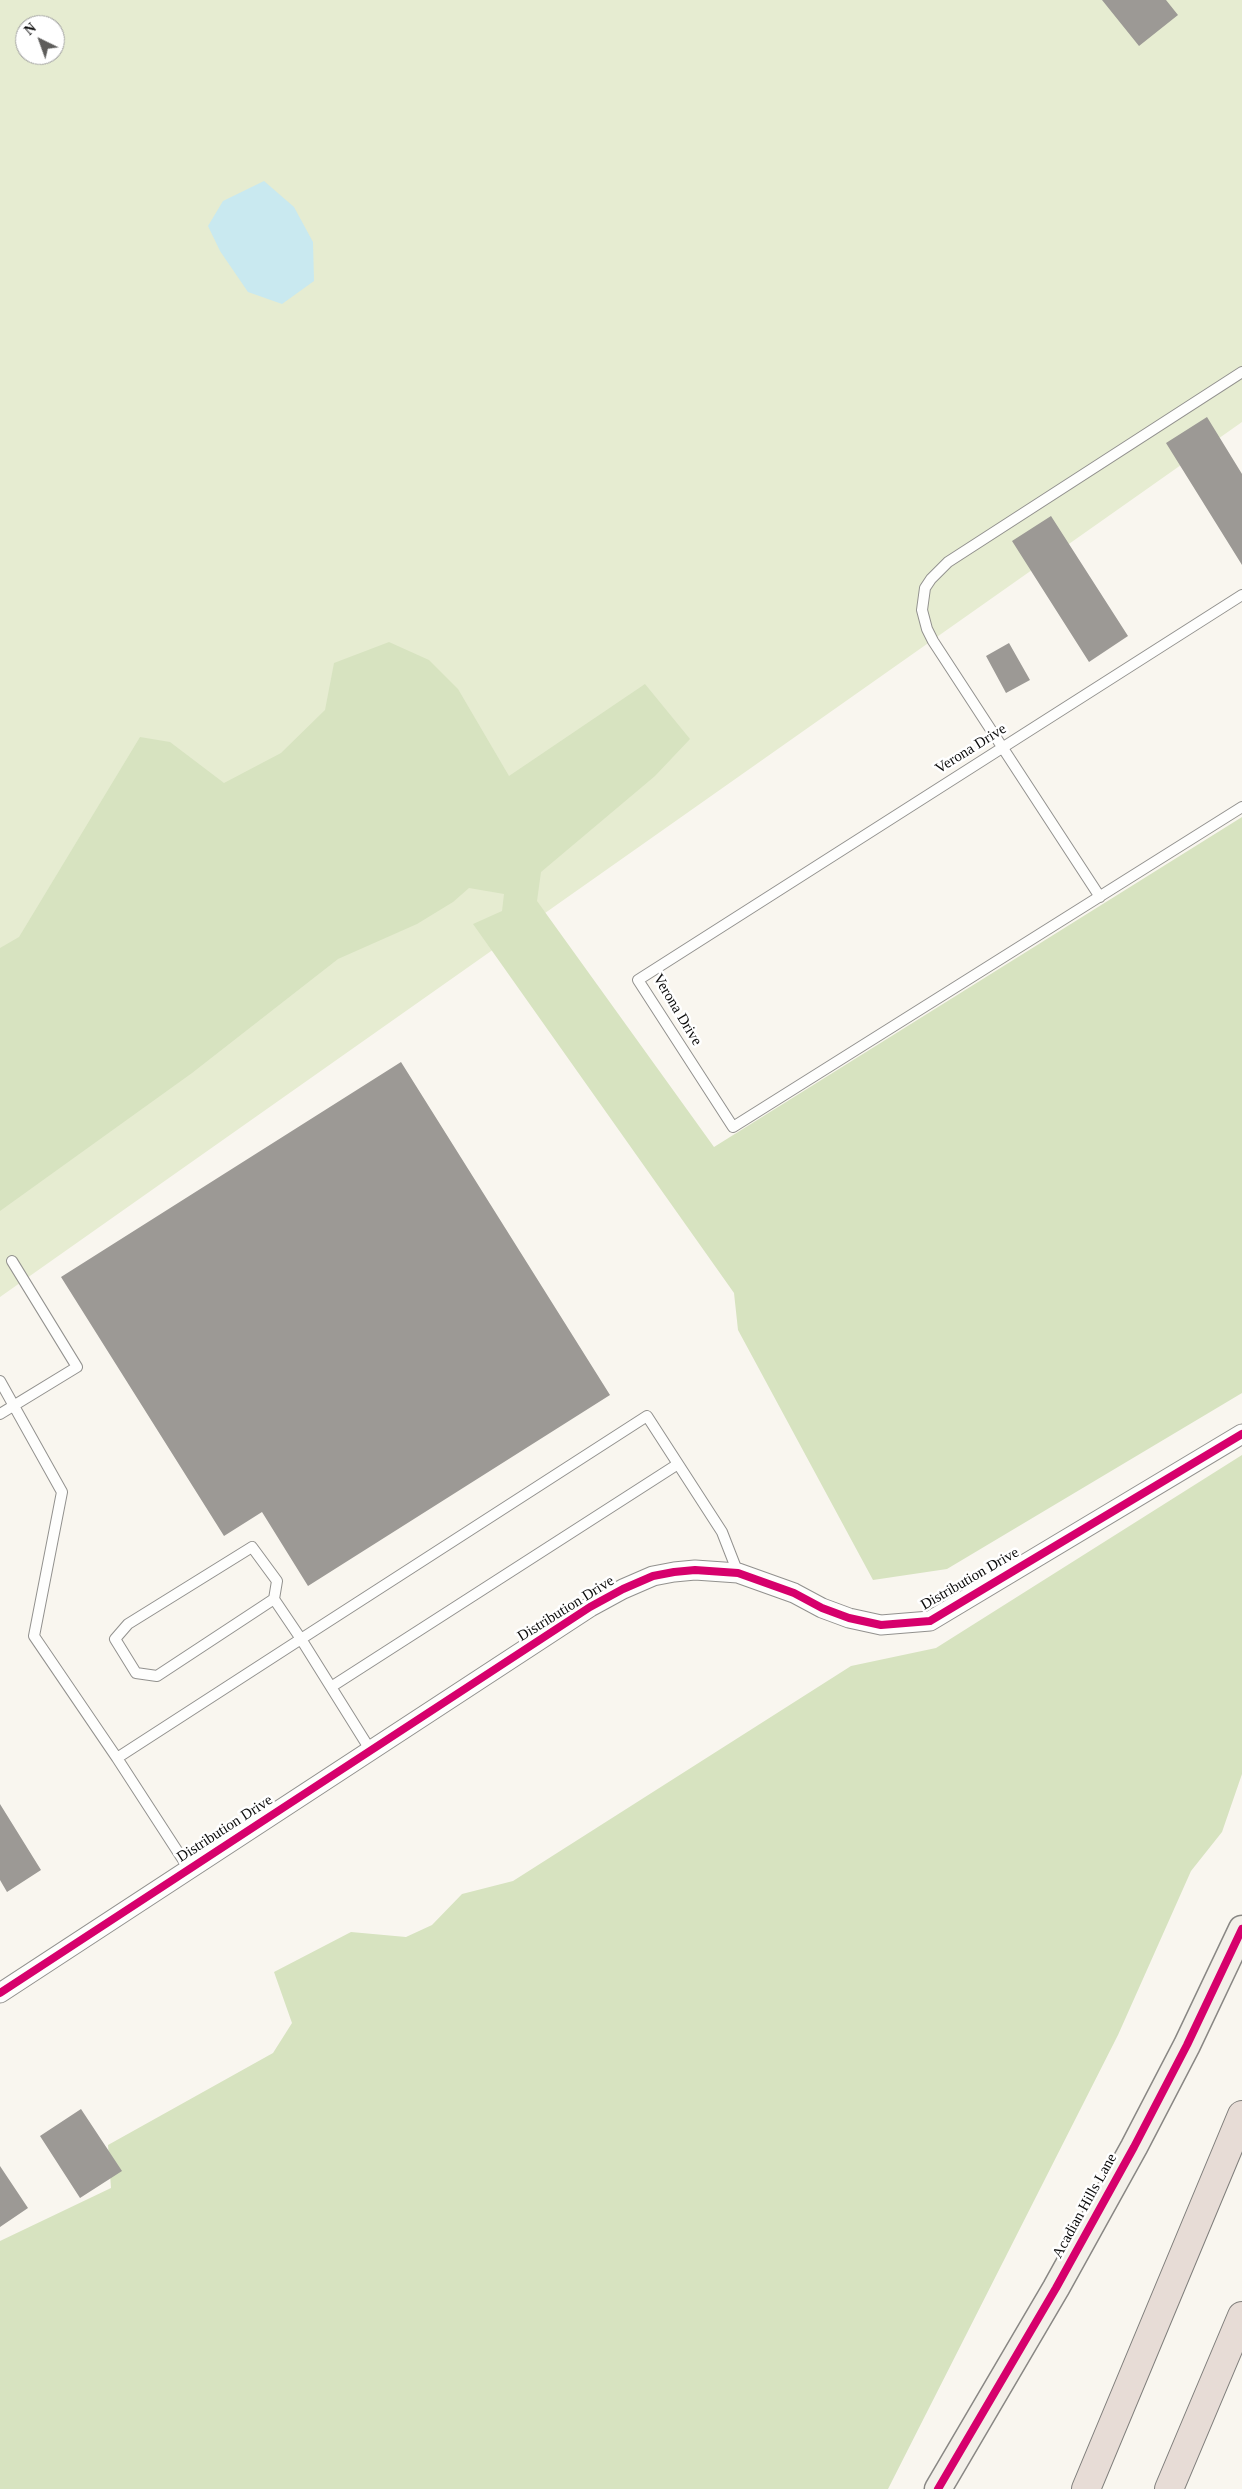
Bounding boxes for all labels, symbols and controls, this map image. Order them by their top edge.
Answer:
north arrow [15,15,65,65]
text: N [22,20,39,38]
street label: Verona Drive [932,720,1010,778]
street label: Verona Drive [649,971,705,1049]
street label: Distribution Drive [918,1544,1022,1614]
street label: Distribution Drive [514,1572,618,1646]
street label: Distribution Drive [174,1791,276,1867]
street label: Acadian Hills Lane [1049,2151,1121,2261]

